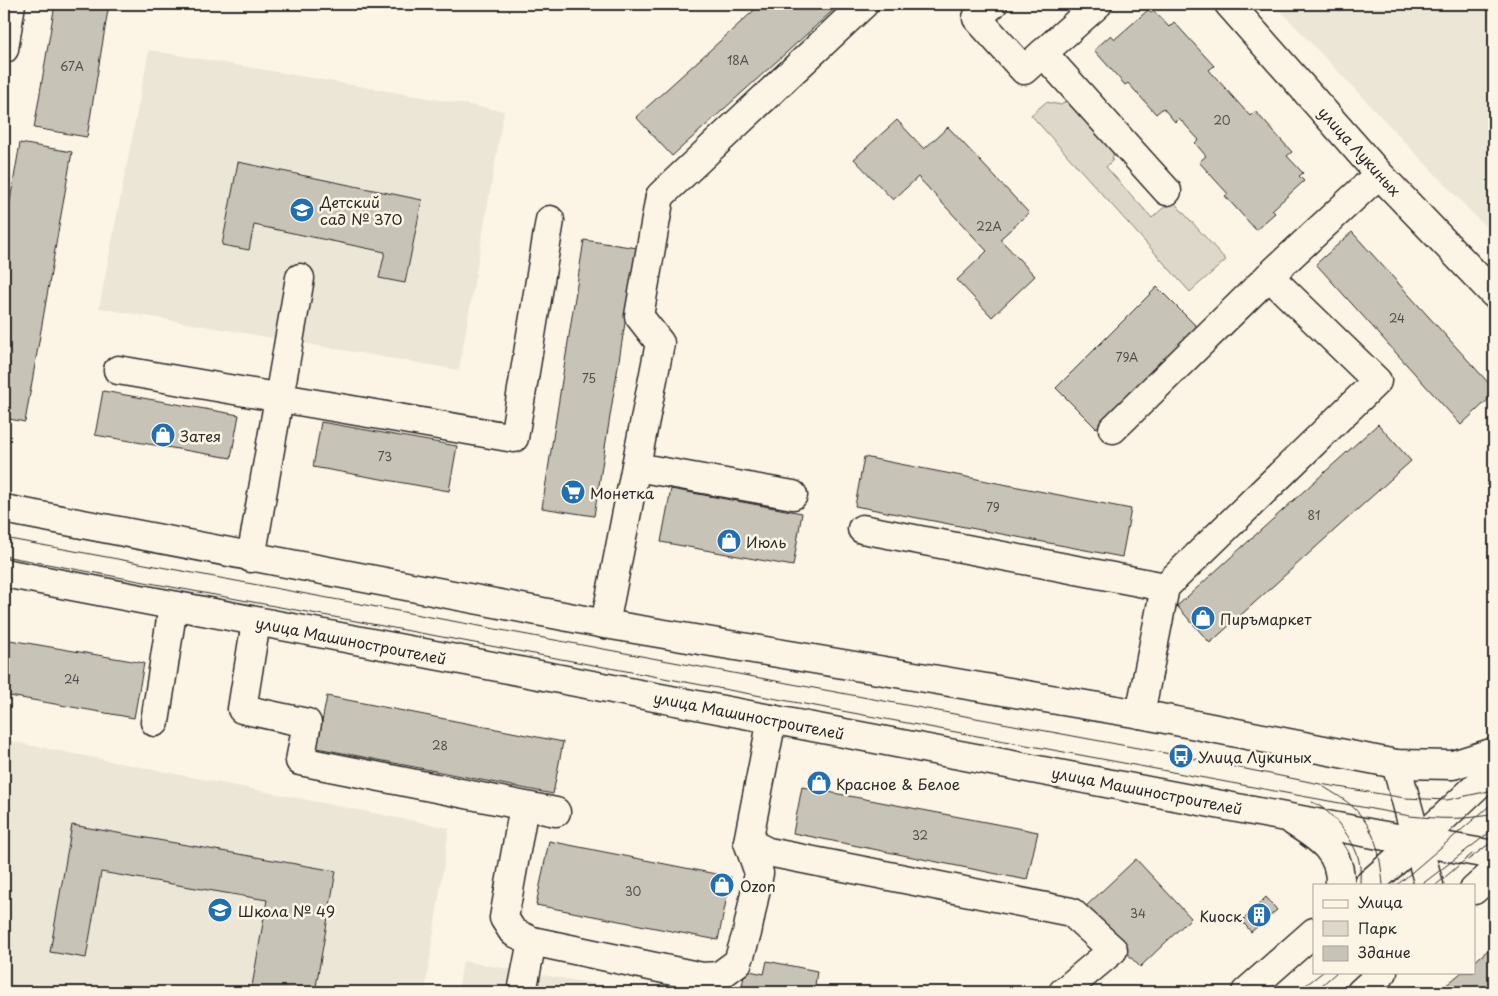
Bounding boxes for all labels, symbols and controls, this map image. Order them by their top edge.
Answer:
house number: 18А [727,51,749,69]
house number: 67А [60,57,84,75]
street label: улица Лукиных [1313,101,1407,201]
house number: 20 [1213,111,1231,129]
place label: Детский сад № 370 [319,190,402,230]
school or university icon: Детский сад № 370 [289,197,315,223]
house number: 22А [976,217,1002,235]
house number: 24 [1389,309,1405,327]
house number: 79А [1116,348,1138,366]
house number: 75 [582,369,596,387]
shop icon: Затея [150,422,176,448]
place label: Затея [180,424,221,447]
house number: 73 [378,447,392,465]
supermarket icon: Монетка [560,479,586,505]
place label: Монетка [590,481,655,504]
house number: 79 [986,498,1000,516]
house number: 81 [1308,506,1320,524]
shop icon: Июль [716,528,742,554]
place label: Июль [746,530,786,553]
shop icon: Пиръмаркет [1190,605,1216,631]
place label: Пиръмаркет [1220,607,1312,630]
street label: улица Машиностроителей [254,610,448,670]
house number: 24 [64,670,80,688]
street label: улица Машиностроителей [652,685,846,745]
house number: 28 [432,736,448,754]
bus stop icon: Улица Лукиных [1168,743,1194,769]
place label: Улица Лукиных [1198,745,1312,768]
street label: улица Машиностроителей [1050,760,1244,820]
shop icon: Красное & Белое [806,770,832,796]
place label: Красное & Белое [836,772,960,795]
house number: 32 [912,826,928,844]
shop icon: Ozon [709,872,735,898]
place label: Ozon [740,874,776,897]
house number: 30 [625,882,642,900]
legend [1313,884,1476,974]
text: Улица [1358,890,1403,913]
school or university icon: Школа № 49 [207,897,233,923]
place label: Школа № 49 [238,899,335,922]
building icon: Киоск [1246,902,1272,928]
house number: 34 [1130,904,1146,922]
place label: Киоск [1199,904,1242,927]
text: Парк [1358,916,1397,939]
text: Здание [1358,940,1411,963]

